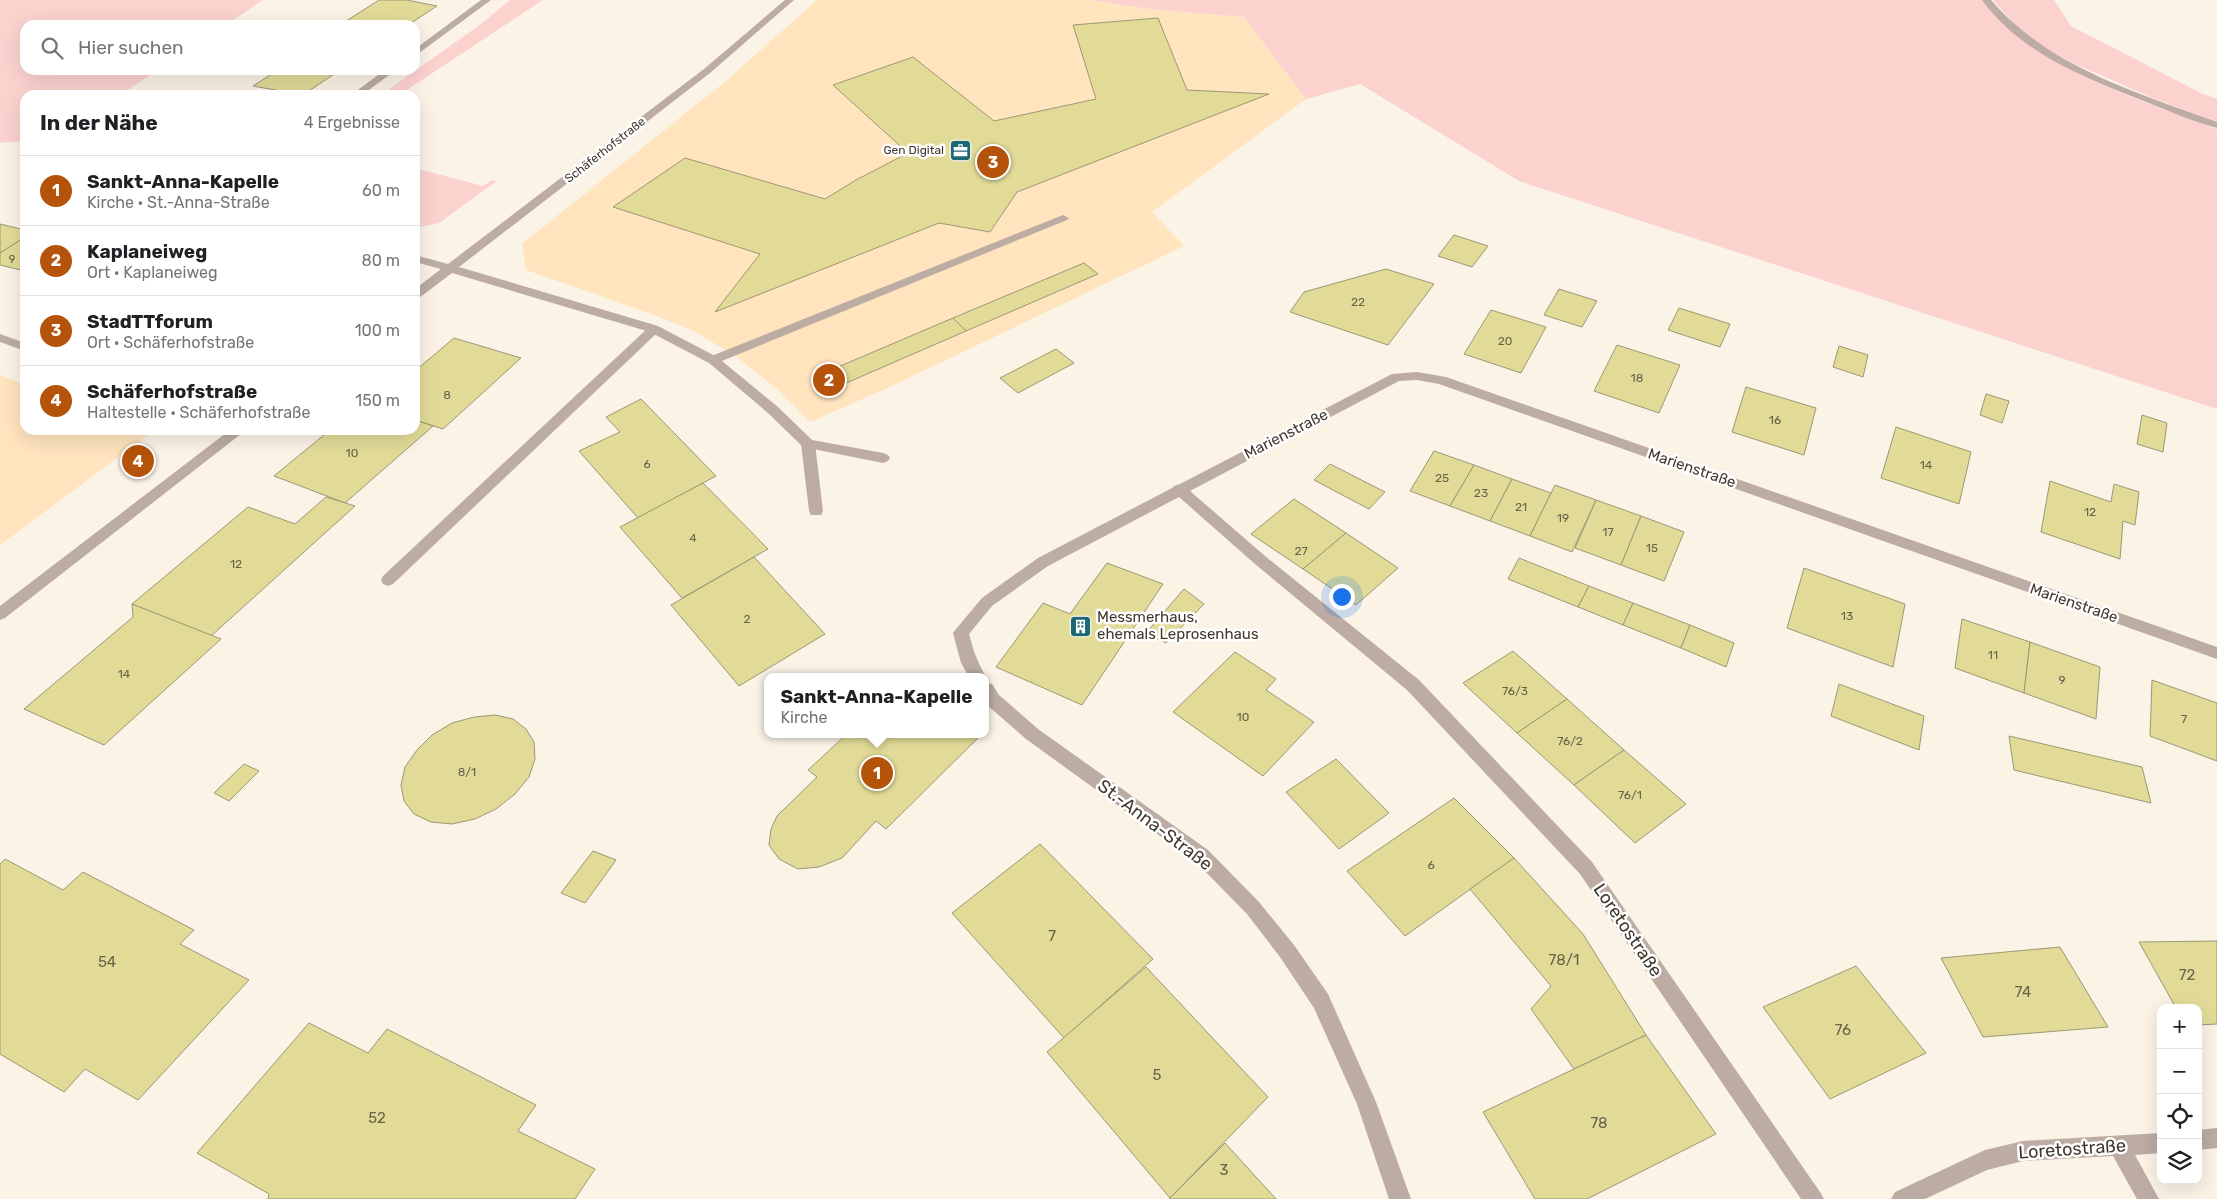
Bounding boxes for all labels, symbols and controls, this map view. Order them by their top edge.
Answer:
search box [20,20,420,75]
icon: search [38,34,66,62]
text: Hier suchen [78,36,184,59]
text: In der Nähe [40,110,158,135]
text: 4 Ergebnisse [304,113,400,132]
street label: Schäferhofstraße [562,114,648,186]
office icon: Gen Digital [948,138,972,162]
place label: Gen Digital [883,143,944,157]
pin: 3 [977,143,1009,181]
text: Sankt-Anna-Kapelle [87,170,279,193]
text: 1 [52,181,60,200]
text: 60 m [362,181,400,200]
text: Kirche · St.-Anna-Straße [87,193,270,212]
text: Kaplaneiweg [87,240,207,263]
text: 2 [51,251,61,270]
text: 80 m [362,251,400,270]
house number: 9 [9,253,15,266]
text: Ort · Kaplaneiweg [87,263,218,282]
house number: 22 [1351,295,1365,309]
text: StadTTforum [87,310,213,333]
text: 3 [51,321,61,340]
text: 100 m [355,321,400,340]
text: Ort · Schäferhofstraße [87,333,254,352]
house number: 20 [1498,334,1512,348]
pin: 2 [813,361,845,399]
house number: 18 [1631,371,1643,385]
text: Schäferhofstraße [87,380,257,403]
house number: 8 [443,388,451,402]
text: 4 [51,391,61,410]
text: 150 m [355,391,400,410]
text: Haltestelle · Schäferhofstraße [87,403,310,422]
street label: Marienstraße [1241,405,1331,463]
house number: 16 [1769,413,1781,427]
pin: 4 [122,442,154,480]
street label: Marienstraße [1646,445,1738,491]
house number: 10 [346,446,358,460]
house number: 6 [643,457,651,471]
house number: 14 [1920,458,1933,472]
house number: 25 [1435,471,1449,485]
house number: 23 [1474,486,1488,500]
house number: 21 [1515,500,1527,514]
house number: 12 [2084,505,2096,519]
house number: 19 [1557,511,1569,525]
house number: 17 [1602,525,1614,539]
house number: 4 [689,531,697,545]
house number: 15 [1646,541,1658,555]
house number: 27 [1294,544,1308,558]
house number: 12 [230,557,242,571]
street label: Marienstraße [2028,580,2120,626]
your location [1329,584,1355,610]
place label: Messmerhaus, ehemals Leprosenhaus [1097,608,1259,643]
house number: 13 [1841,609,1853,623]
house number: 2 [743,612,751,626]
building icon: Messmerhaus, ehemals Leprosenhaus [1069,614,1093,638]
house number: 11 [1988,648,1998,662]
house number: 14 [118,667,131,681]
popup [764,673,989,738]
house number: 9 [2058,673,2066,687]
house number: 76/3 [1502,684,1528,698]
text: Sankt-Anna-Kapelle [781,685,972,708]
text: Kirche [781,708,827,727]
house number: 10 [1237,710,1249,724]
house number: 7 [2181,712,2187,726]
house number: 76/2 [1557,734,1583,748]
pin: 1 [861,754,893,792]
house number: 8/1 [458,765,476,779]
street label: St.-Anna-Straße [1093,775,1217,875]
house number: 76/1 [1618,788,1642,802]
house number: 6 [1427,858,1435,872]
street label: Loretostraße [1589,879,1667,981]
house number: 7 [1048,927,1056,945]
house number: 78/1 [1549,951,1579,969]
house number: 54 [98,953,116,971]
house number: 72 [2179,966,2195,984]
house number: 74 [2015,983,2031,1001]
map controls [2157,1004,2202,1184]
button: + [2157,1004,2202,1049]
house number: 76 [1835,1021,1851,1039]
button: − [2157,1049,2202,1094]
house number: 5 [1153,1066,1162,1084]
button: locate [2157,1094,2202,1139]
house number: 52 [368,1109,386,1127]
house number: 78 [1590,1114,1608,1132]
street label: Loretostraße [2017,1134,2127,1164]
button: layers [2157,1139,2202,1184]
house number: 3 [1219,1161,1229,1179]

